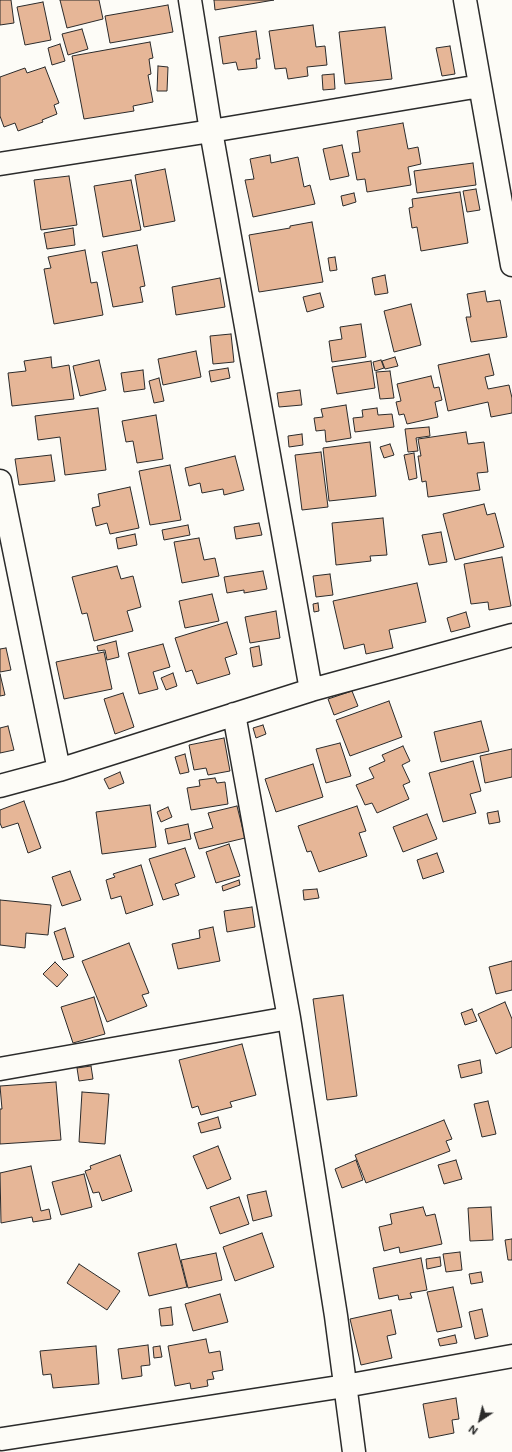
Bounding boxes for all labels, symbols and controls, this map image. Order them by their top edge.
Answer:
north arrow [460,1400,500,1440]
text: N [465,1422,481,1439]

